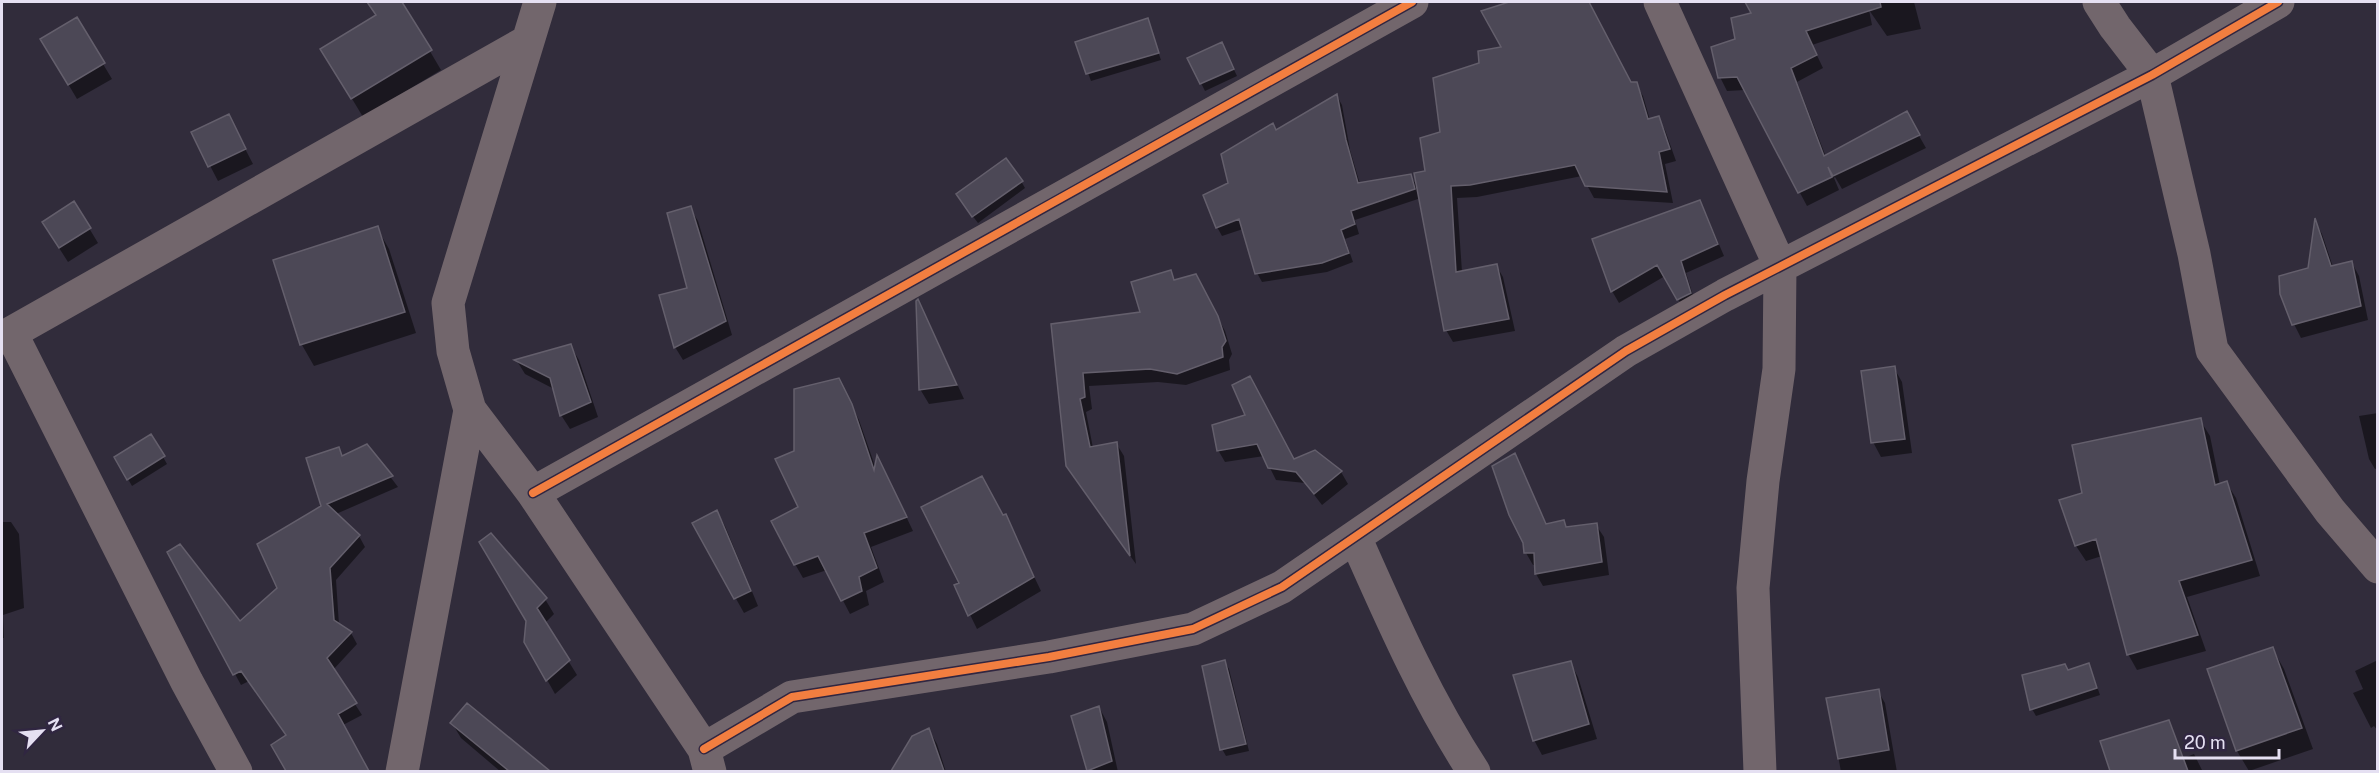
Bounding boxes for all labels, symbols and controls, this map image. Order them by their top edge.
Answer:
north arrow [12,701,72,761]
text: N [44,715,66,734]
scale bar [2175,722,2278,760]
text: 20 m [2184,732,2226,753]

